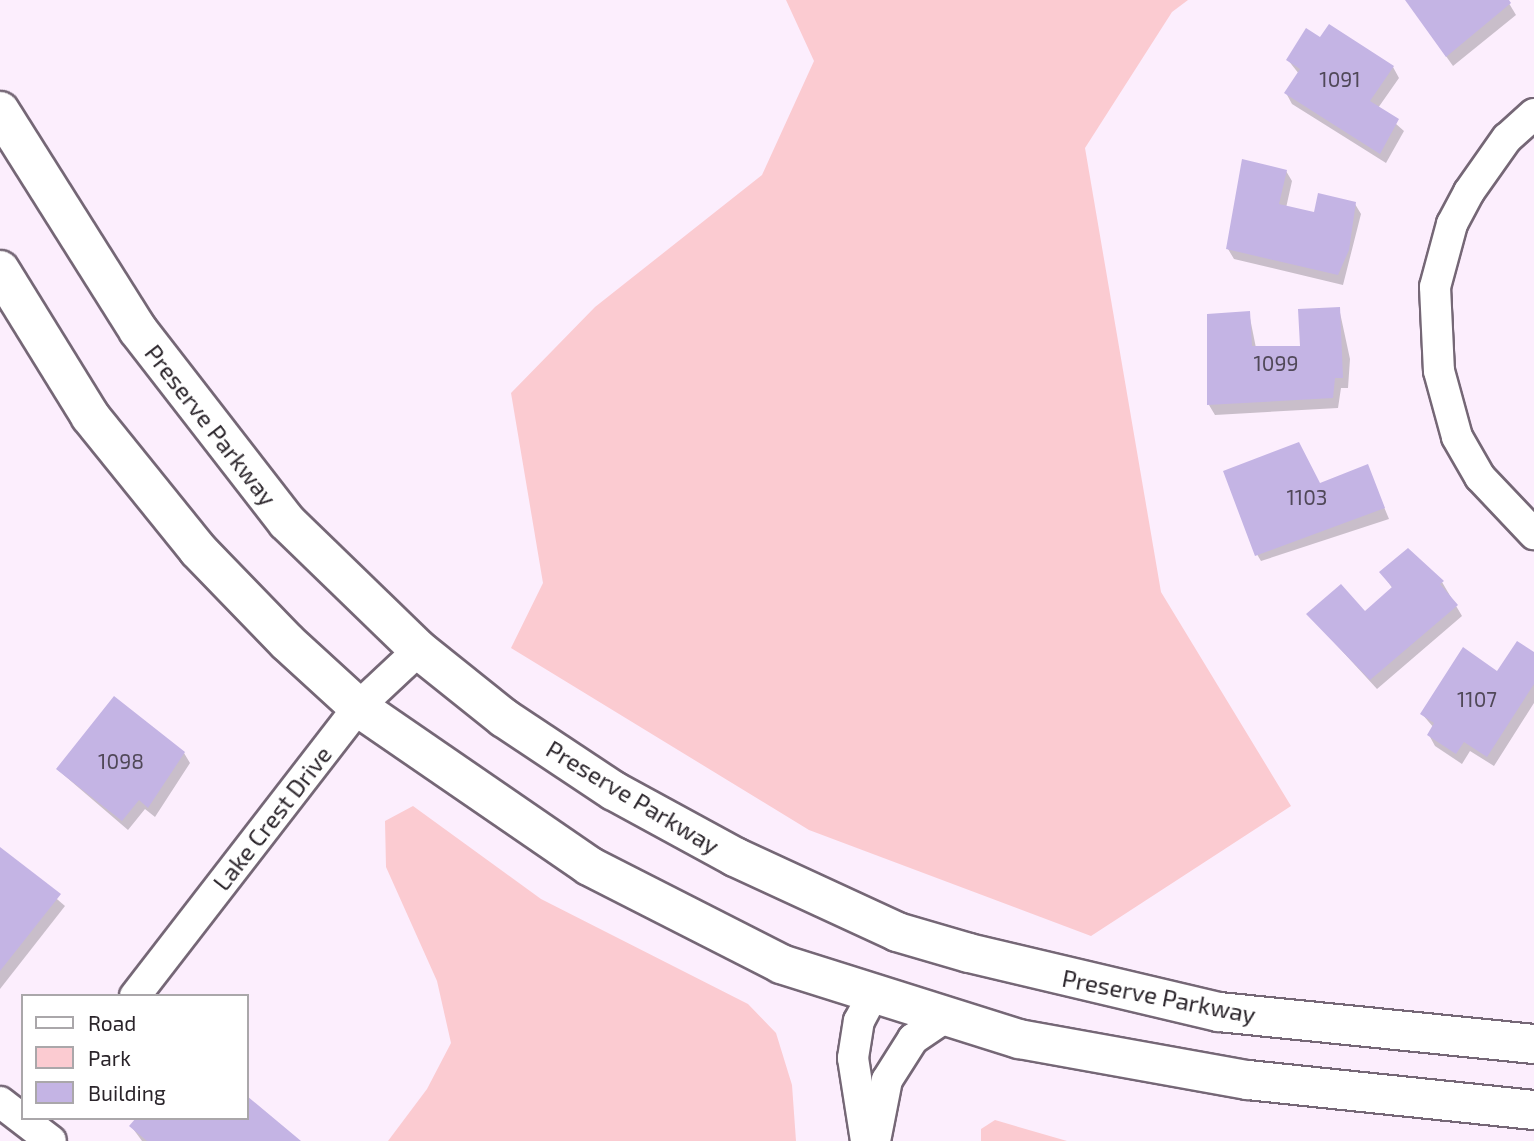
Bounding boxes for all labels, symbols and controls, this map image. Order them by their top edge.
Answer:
house number: 1091 [1319,66,1361,92]
street label: Preserve Parkway [139,339,283,511]
house number: 1099 [1253,350,1299,376]
house number: 1103 [1286,484,1328,510]
house number: 1107 [1457,686,1497,712]
street label: Preserve Parkway [541,734,725,860]
street label: Lake Crest Drive [207,740,337,896]
house number: 1098 [98,748,144,774]
street label: Preserve Parkway [1060,963,1258,1029]
legend [21,994,248,1120]
text: Road [88,1010,136,1035]
text: Park [88,1045,131,1070]
text: Building [88,1080,166,1105]

